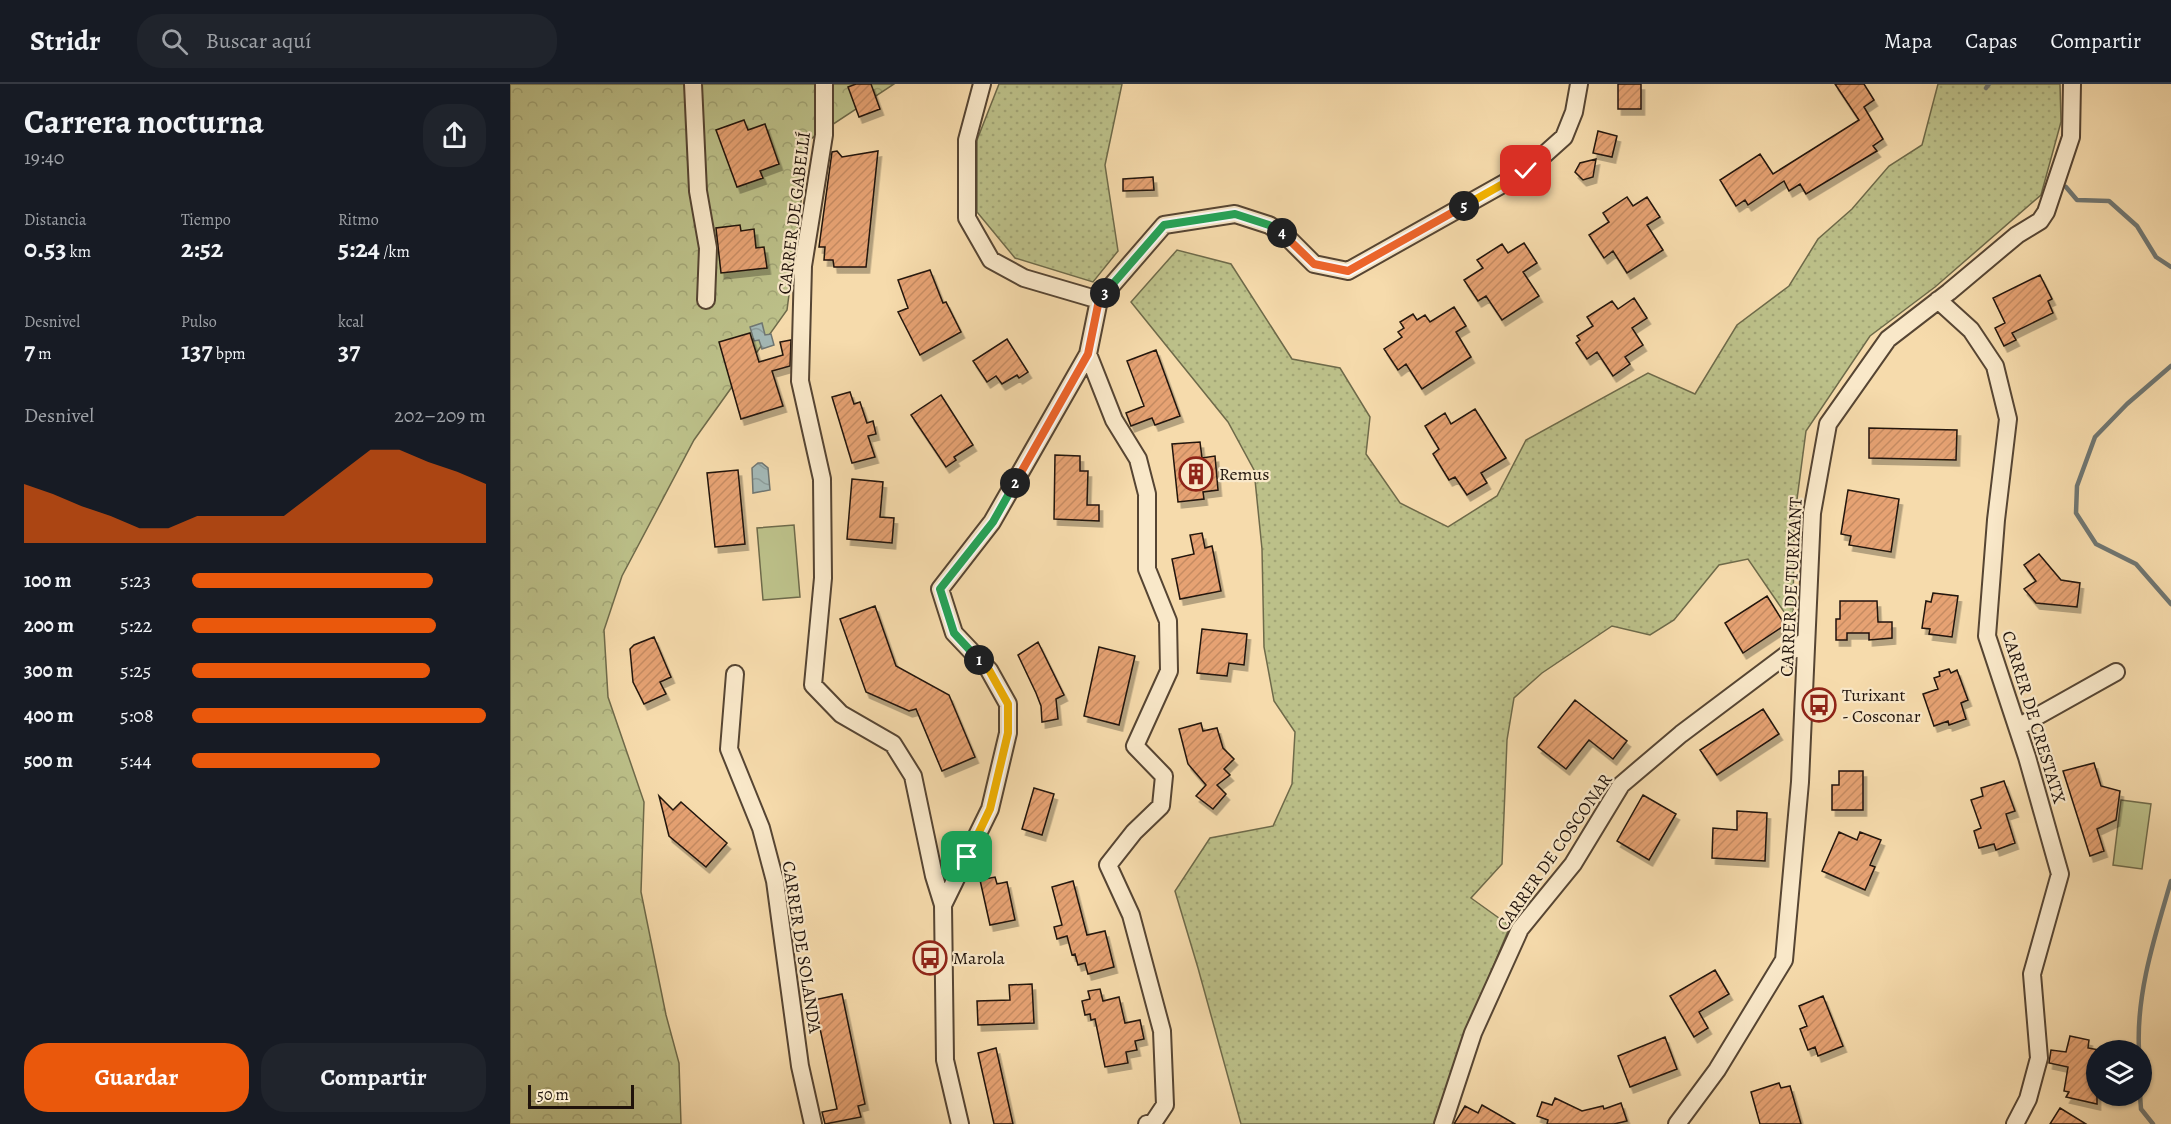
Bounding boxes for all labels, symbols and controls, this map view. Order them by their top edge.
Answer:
search box [137,14,557,68]
text: Stridr [30,22,101,60]
icon: search [158,25,191,58]
text: Buscar aquí [206,26,311,56]
text: Mapa [1884,27,1932,55]
text: Capas [1965,27,2018,55]
text: Compartir [2051,27,2141,55]
text: Carrera nocturna [24,99,264,144]
button: share [423,104,486,167]
street label: CARRER DE GABELLÍ [772,130,816,296]
text: 19:40 [24,144,64,171]
pin [1500,145,1551,196]
icon: check [1509,154,1542,187]
pin: 5 [1449,191,1479,221]
text: 5 [1461,195,1467,217]
text: Distancia [24,209,86,231]
text: Tiempo [181,209,231,231]
text: Ritmo [338,209,379,231]
pin: 4 [1267,218,1297,248]
text: 4 [1278,222,1286,244]
text: 0.53 [24,231,67,266]
text: 2:52 [181,231,223,266]
text: 5:24 [338,231,380,266]
text: km [67,241,91,263]
text: /km [380,241,410,263]
pin: 3 [1090,278,1120,308]
text: 3 [1102,282,1108,304]
text: Desnivel [24,311,80,333]
text: Pulso [181,311,217,333]
text: kcal [338,311,364,333]
text: 7 [24,333,35,368]
text: 137 [181,333,213,368]
text: 37 [338,333,360,368]
text: m [35,343,52,365]
text: bpm [213,343,246,365]
text: Desnivel [24,402,94,429]
text: 202–209 m [394,402,486,429]
building icon: Remus [1178,456,1214,492]
place label: Remus [1219,462,1269,486]
pin: 2 [1000,468,1030,498]
text: 2 [1011,472,1019,494]
street label: CARRER DE TURIXANT [1774,496,1808,677]
text: 100 m [24,567,72,594]
text: 5:23 [120,567,151,594]
text: 200 m [24,612,74,639]
text: 5:22 [120,612,152,639]
street label: CARRER DE CRESTATX [1996,628,2072,806]
pin: 1 [964,645,994,675]
text: 1 [976,649,982,671]
text: 300 m [24,657,73,684]
text: 5:25 [120,657,151,684]
place label: Turixant - Cosconar [1842,683,1921,728]
bus stop icon: Turixant - Cosconar [1801,687,1837,723]
text: 400 m [24,702,74,729]
text: 5:08 [120,702,154,729]
text: 500 m [24,747,73,774]
text: 5:44 [120,747,151,774]
street label: CARRER DE COSCONAR [1491,769,1617,935]
pin [941,831,992,882]
icon: arrive [950,840,983,873]
street label: CARRER DE SOLANDA [777,859,828,1035]
bus stop icon: Marola [912,940,948,976]
place label: Marola [953,946,1006,970]
map controls [2086,1040,2152,1106]
button: layers [2086,1040,2152,1106]
button: Guardar [24,1043,249,1112]
button: Compartir [261,1043,486,1112]
scale bar [528,1082,634,1110]
text: 50 m [537,1084,569,1106]

